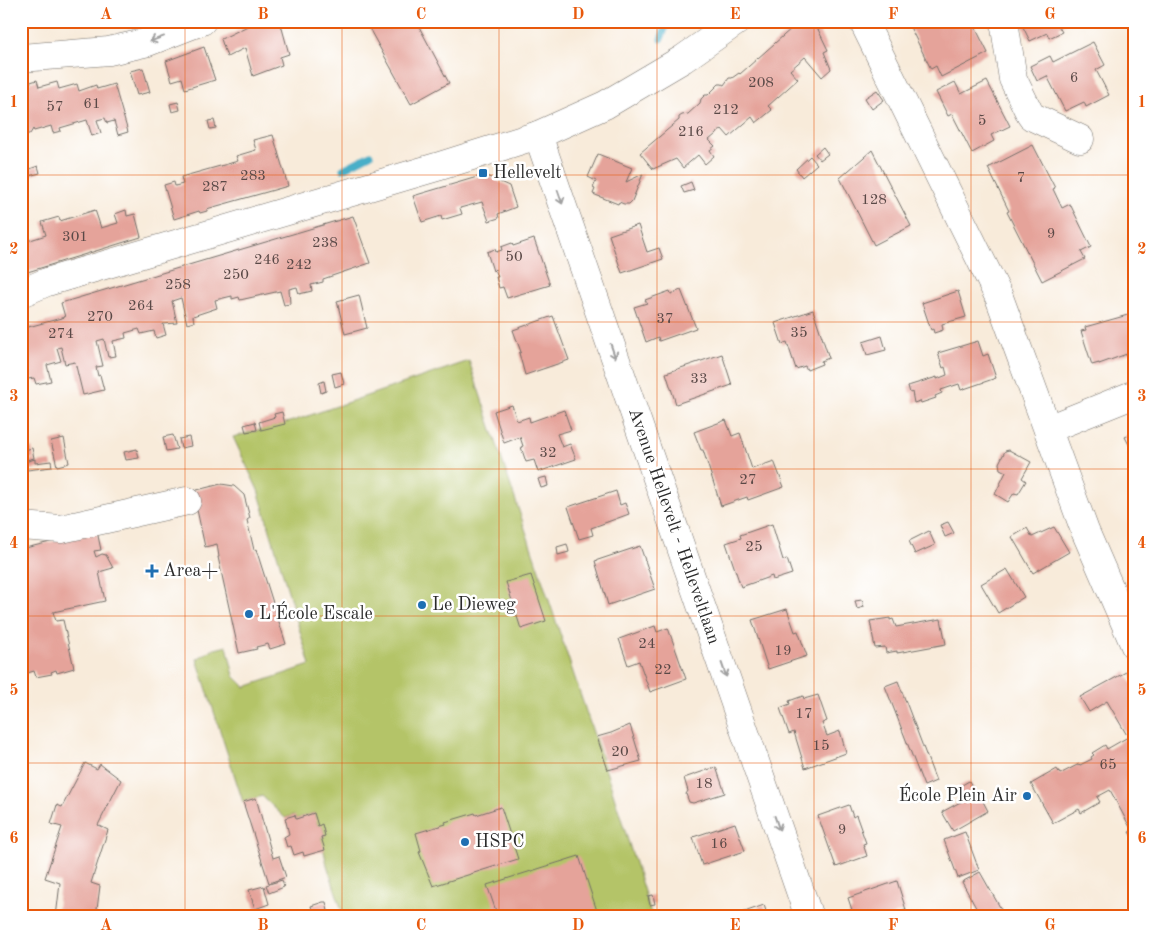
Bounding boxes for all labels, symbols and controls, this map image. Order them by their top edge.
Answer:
text: A [100,7,112,23]
text: B [257,7,269,23]
text: C [416,7,426,23]
text: D [572,7,584,23]
text: E [729,7,741,23]
text: F [888,7,899,23]
text: G [1044,7,1056,23]
one-way arrow [149,35,165,44]
house number: 6 [1070,71,1078,86]
house number: 208 [748,76,774,91]
text: 1 [9,95,19,111]
text: 1 [1137,95,1147,111]
house number: 61 [83,97,101,112]
house number: 57 [46,100,64,115]
house number: 212 [713,103,739,118]
house number: 5 [978,114,986,129]
house number: 216 [678,125,704,140]
place label: Hellevelt [493,164,562,182]
marker: Hellevelt [477,167,489,179]
house number: 283 [240,169,266,184]
house number: 7 [1017,171,1025,186]
house number: 287 [202,180,228,195]
one-way arrow [555,189,565,205]
house number: 128 [861,193,887,208]
house number: 9 [1047,227,1055,242]
house number: 301 [62,230,88,245]
house number: 238 [312,236,338,251]
text: 2 [9,242,19,258]
text: 2 [1137,242,1147,258]
house number: 50 [505,250,523,265]
house number: 246 [254,253,280,268]
house number: 242 [286,258,312,273]
house number: 250 [223,268,249,283]
house number: 258 [165,278,191,293]
house number: 264 [128,299,154,314]
house number: 270 [87,310,113,325]
house number: 37 [656,312,674,327]
house number: 35 [790,326,808,341]
house number: 274 [48,327,74,342]
one-way arrow [609,343,618,358]
house number: 33 [690,372,708,387]
text: 3 [9,389,19,405]
text: 3 [1137,389,1147,405]
street label: Avenue Hellevelt - Helleveltlaan [625,406,723,647]
house number: 32 [539,446,557,461]
house number: 27 [739,473,757,488]
text: 4 [9,536,19,552]
text: 4 [1137,536,1147,552]
house number: 25 [745,540,763,555]
place label: Area+ [163,562,218,580]
marker: Area+ [145,564,159,578]
place label: Le Dieweg [432,596,516,614]
marker: Le Dieweg [416,599,428,611]
place label: L'École Escale [259,601,373,623]
marker: L'École Escale [243,608,255,620]
house number: 24 [638,637,656,652]
house number: 19 [774,644,792,659]
one-way arrow [719,661,729,677]
house number: 22 [654,663,672,678]
text: 5 [9,683,19,699]
text: 5 [1137,683,1147,699]
house number: 17 [795,707,813,722]
house number: 15 [812,739,830,754]
house number: 20 [611,745,629,760]
house number: 65 [1099,758,1117,773]
house number: 18 [695,777,713,792]
place label: École Plein Air [899,783,1018,805]
marker: École Plein Air [1021,790,1033,802]
one-way arrow [773,815,782,830]
house number: 9 [838,823,846,838]
text: 6 [9,831,19,847]
text: 6 [1137,831,1147,847]
place label: HSPC [475,833,525,851]
marker: HSPC [459,836,471,848]
house number: 16 [710,837,728,852]
text: A [100,918,112,934]
text: B [257,918,269,934]
text: C [416,918,426,934]
text: D [572,918,584,934]
text: E [729,918,741,934]
text: F [888,918,899,934]
text: G [1044,918,1056,934]

